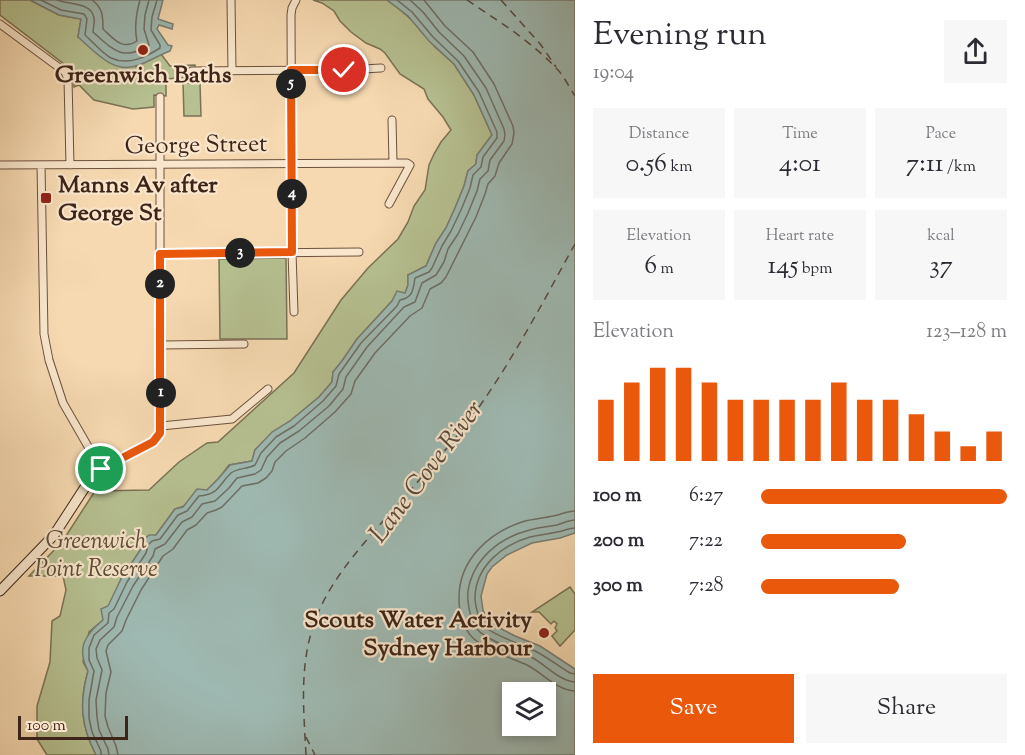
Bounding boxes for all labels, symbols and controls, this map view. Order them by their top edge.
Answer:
text: Evening run [593,12,767,60]
button: share [944,20,1007,83]
marker: Greenwich Baths [136,43,150,57]
pin [318,44,369,95]
icon: check [327,53,360,86]
place label: Greenwich Baths [55,59,231,93]
text: 19:04 [593,59,634,88]
pin: 5 [276,69,306,99]
text: 5 [288,72,294,95]
text: Distance [629,123,689,146]
text: Time [782,123,818,146]
text: Pace [926,123,956,146]
street label: George Street [124,128,268,164]
text: 0.56 [626,146,667,183]
text: 4:01 [779,146,821,183]
text: 7:11 [906,146,944,183]
text: km [667,156,692,179]
text: /km [944,156,976,179]
place label: Manns Av after George St [58,169,219,231]
pin: 4 [277,179,307,209]
text: 4 [288,182,296,205]
marker: Manns Av after George St [39,191,53,205]
text: Elevation [627,225,691,248]
text: Heart rate [766,225,834,248]
text: kcal [927,225,955,248]
pin: 3 [225,238,255,268]
text: 3 [237,241,243,264]
text: 6 [644,248,657,285]
text: 145 [768,248,798,285]
text: 37 [929,248,953,285]
text: m [657,258,674,281]
text: bpm [798,258,832,281]
pin: 2 [145,269,175,299]
text: 2 [156,272,164,295]
text: Elevation [593,318,674,347]
text: 123–128 m [926,318,1007,347]
pin: 1 [146,378,176,408]
text: 1 [158,381,164,404]
water label: Lane Cove River [361,393,493,552]
pin [75,443,126,494]
icon: arrive [84,452,117,485]
text: 100 m [593,482,642,511]
text: 6:27 [689,482,723,511]
park label: Greenwich Point Reserve [34,525,158,587]
text: 200 m [593,527,644,556]
text: 7:22 [689,527,723,556]
text: 300 m [593,572,643,601]
text: 7:28 [689,572,724,601]
place label: Scouts Water Activity Sydney Harbour [304,604,533,666]
marker: Scouts Water Activity Sydney Harbour [537,626,551,640]
button: Save [593,674,794,743]
button: Share [806,674,1007,743]
map controls [502,682,556,736]
button: layers [502,682,556,736]
scale bar [18,713,128,740]
text: 100 m [27,715,66,738]

